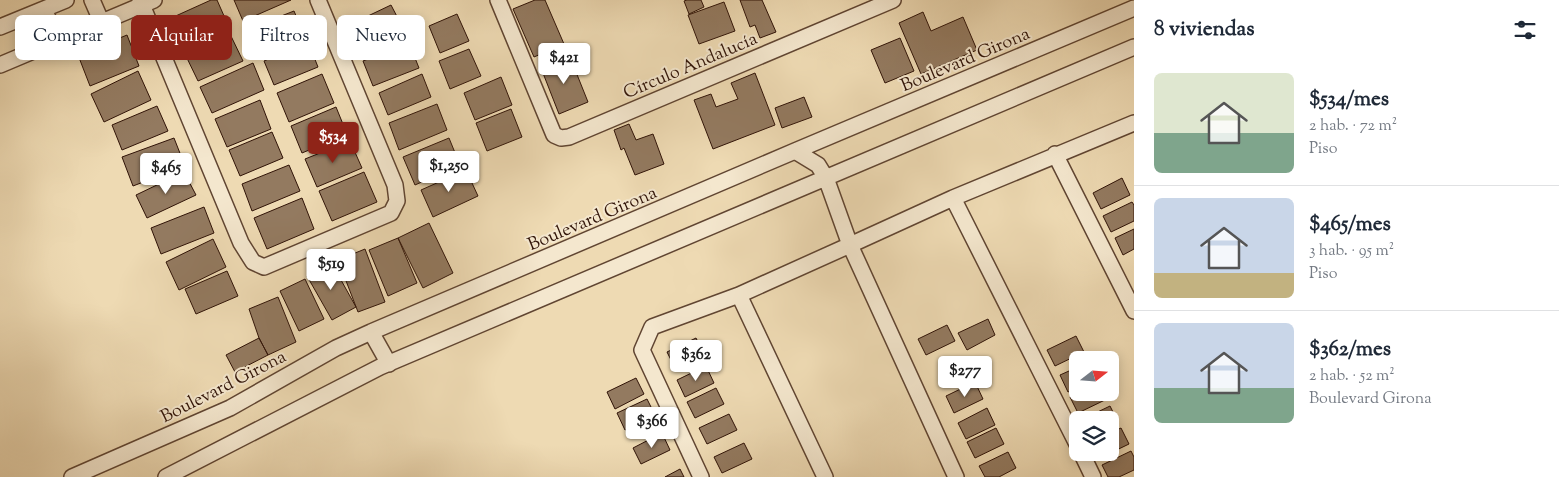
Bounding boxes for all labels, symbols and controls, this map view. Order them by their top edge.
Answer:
chip: Comprar [15,15,121,60]
chip: Alquilar [131,15,232,60]
chip: Filtros [242,15,327,60]
chip: Nuevo [337,15,425,60]
text: 8 viviendas [1154,15,1254,45]
icon: filters [1511,16,1539,44]
street label: Boulevard Girona [897,22,1034,100]
street label: Círculo Andalucía [620,27,762,107]
pin: $421 [534,42,594,85]
text: $421 [549,47,579,70]
text: $534/mes [1309,85,1389,115]
icon: home [1194,93,1254,153]
text: 2 hab. · 72 m² [1309,115,1397,138]
pin: $534 [303,121,363,164]
text: $534 [319,126,347,149]
text: Piso [1309,138,1337,161]
pin: $1,250 [408,150,490,193]
pin: $465 [136,152,196,195]
text: $1,250 [429,155,469,178]
text: $465 [151,157,181,180]
street label: Boulevard Girona [524,181,661,259]
text: $465/mes [1309,210,1391,240]
icon: home [1194,218,1254,278]
text: 3 hab. · 95 m² [1309,240,1394,263]
pin: $519 [301,248,361,291]
text: $519 [317,253,345,276]
text: Piso [1309,263,1337,286]
text: $362/mes [1309,335,1391,365]
pin: $362 [666,340,726,382]
icon: home [1194,343,1254,403]
text: $362 [681,344,711,367]
street label: Boulevard Girona [157,345,291,431]
north arrow [1069,351,1119,401]
map controls [1069,351,1119,461]
pin: $277 [935,356,995,398]
text: $277 [949,360,981,383]
text: 2 hab. · 52 m² [1309,365,1395,388]
text: Boulevard Girona [1309,388,1432,411]
pin: $366 [622,406,682,449]
text: $366 [637,411,667,434]
button: layers [1069,411,1119,461]

